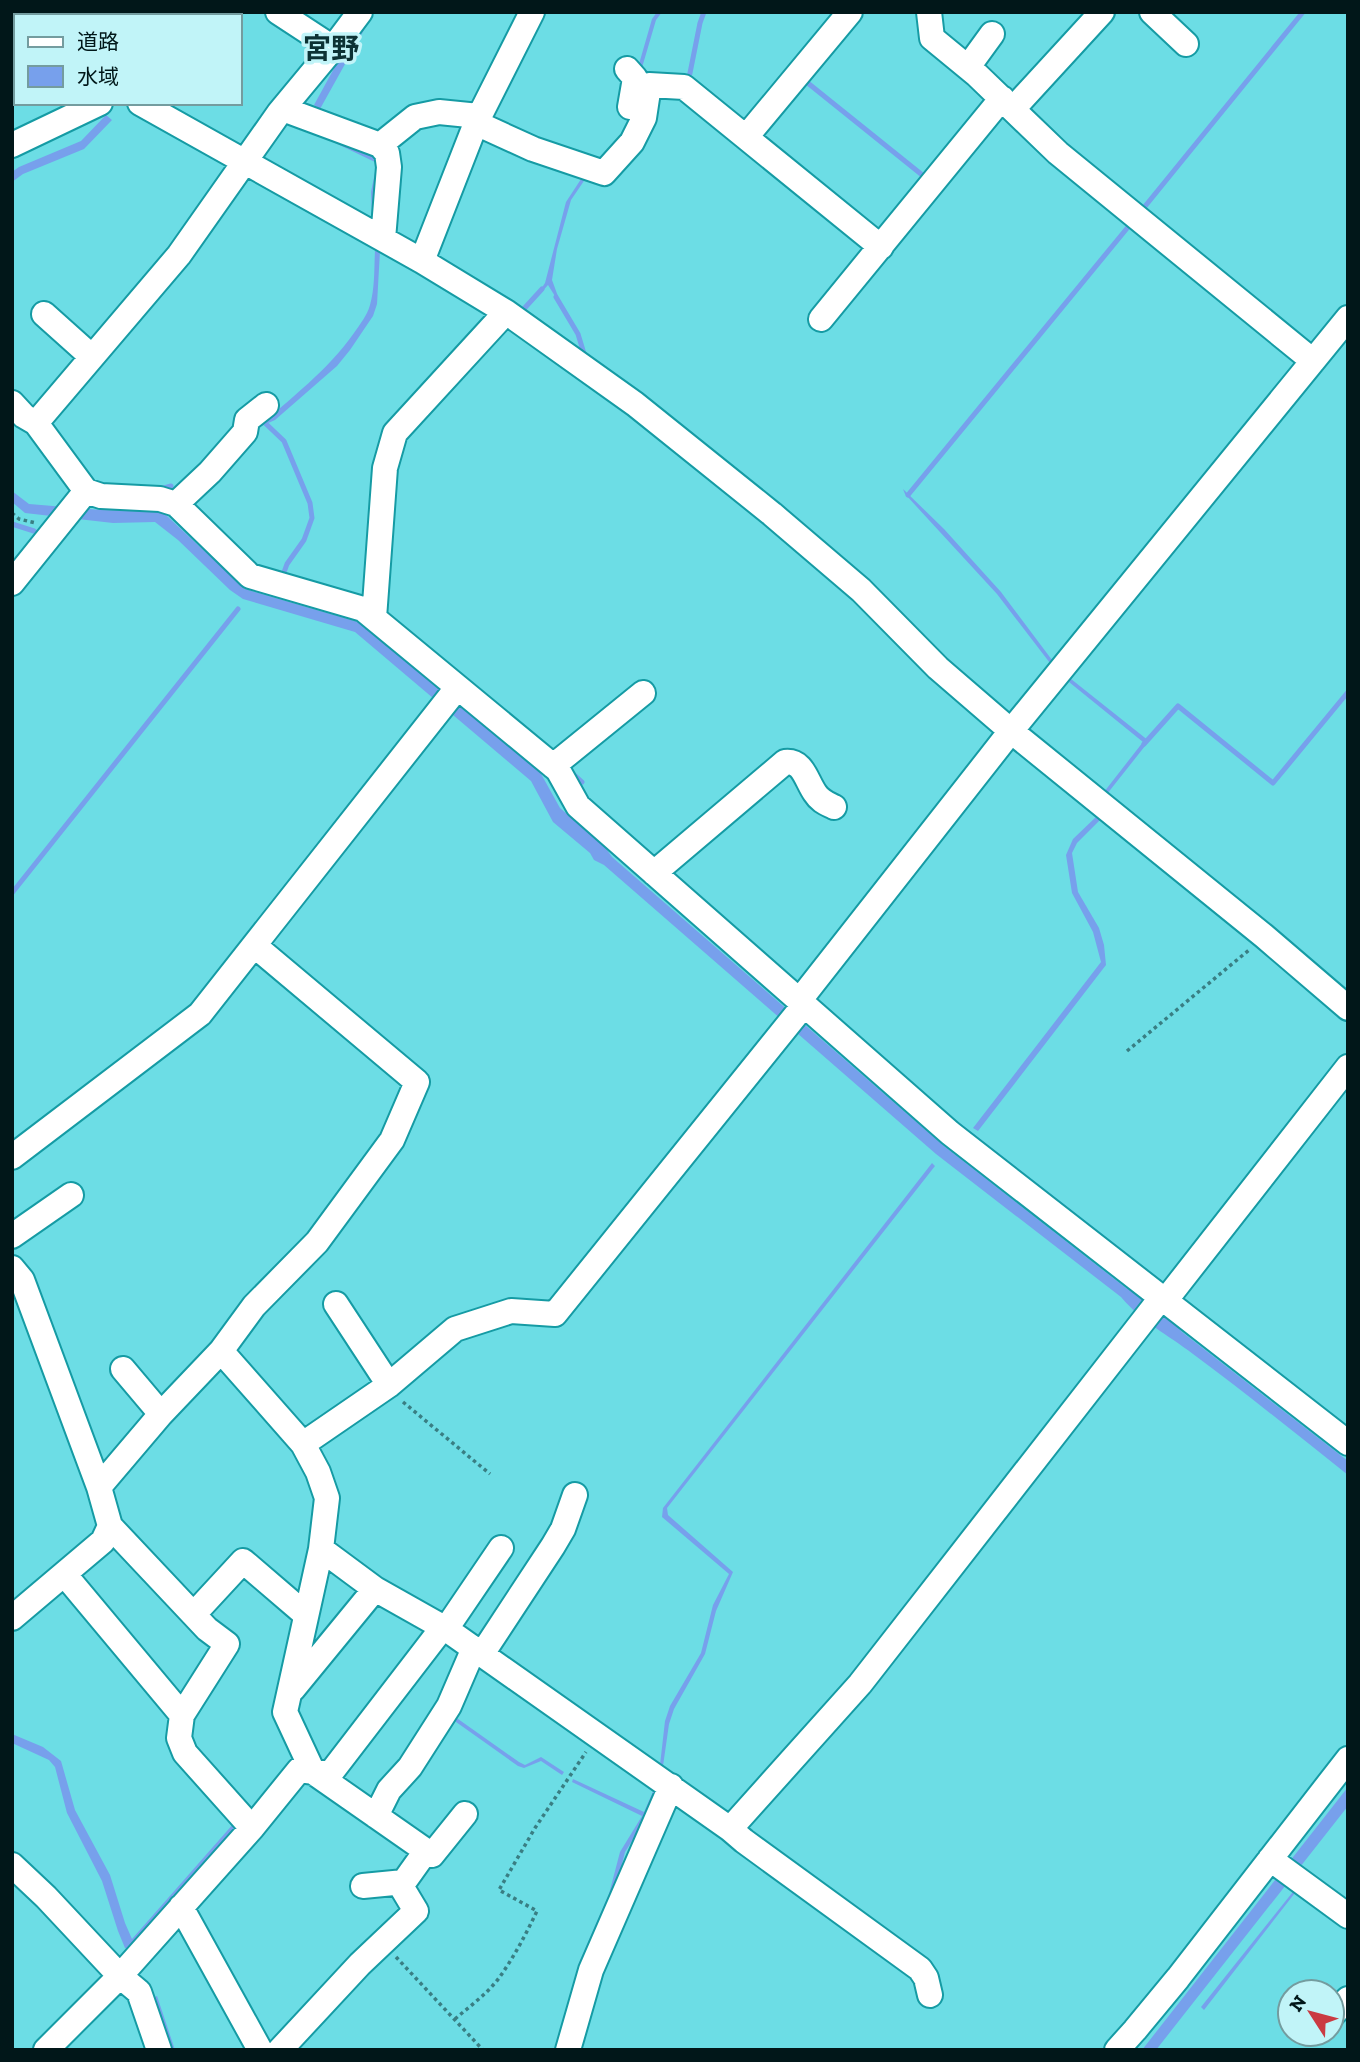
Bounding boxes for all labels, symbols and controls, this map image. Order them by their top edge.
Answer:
legend [14,14,242,105]
text: 道路 [77,29,119,54]
district label: 宮野 [303,32,359,65]
text: 水域 [77,64,119,89]
north arrow [1276,1978,1346,2048]
text: N [1284,1991,1311,2016]

